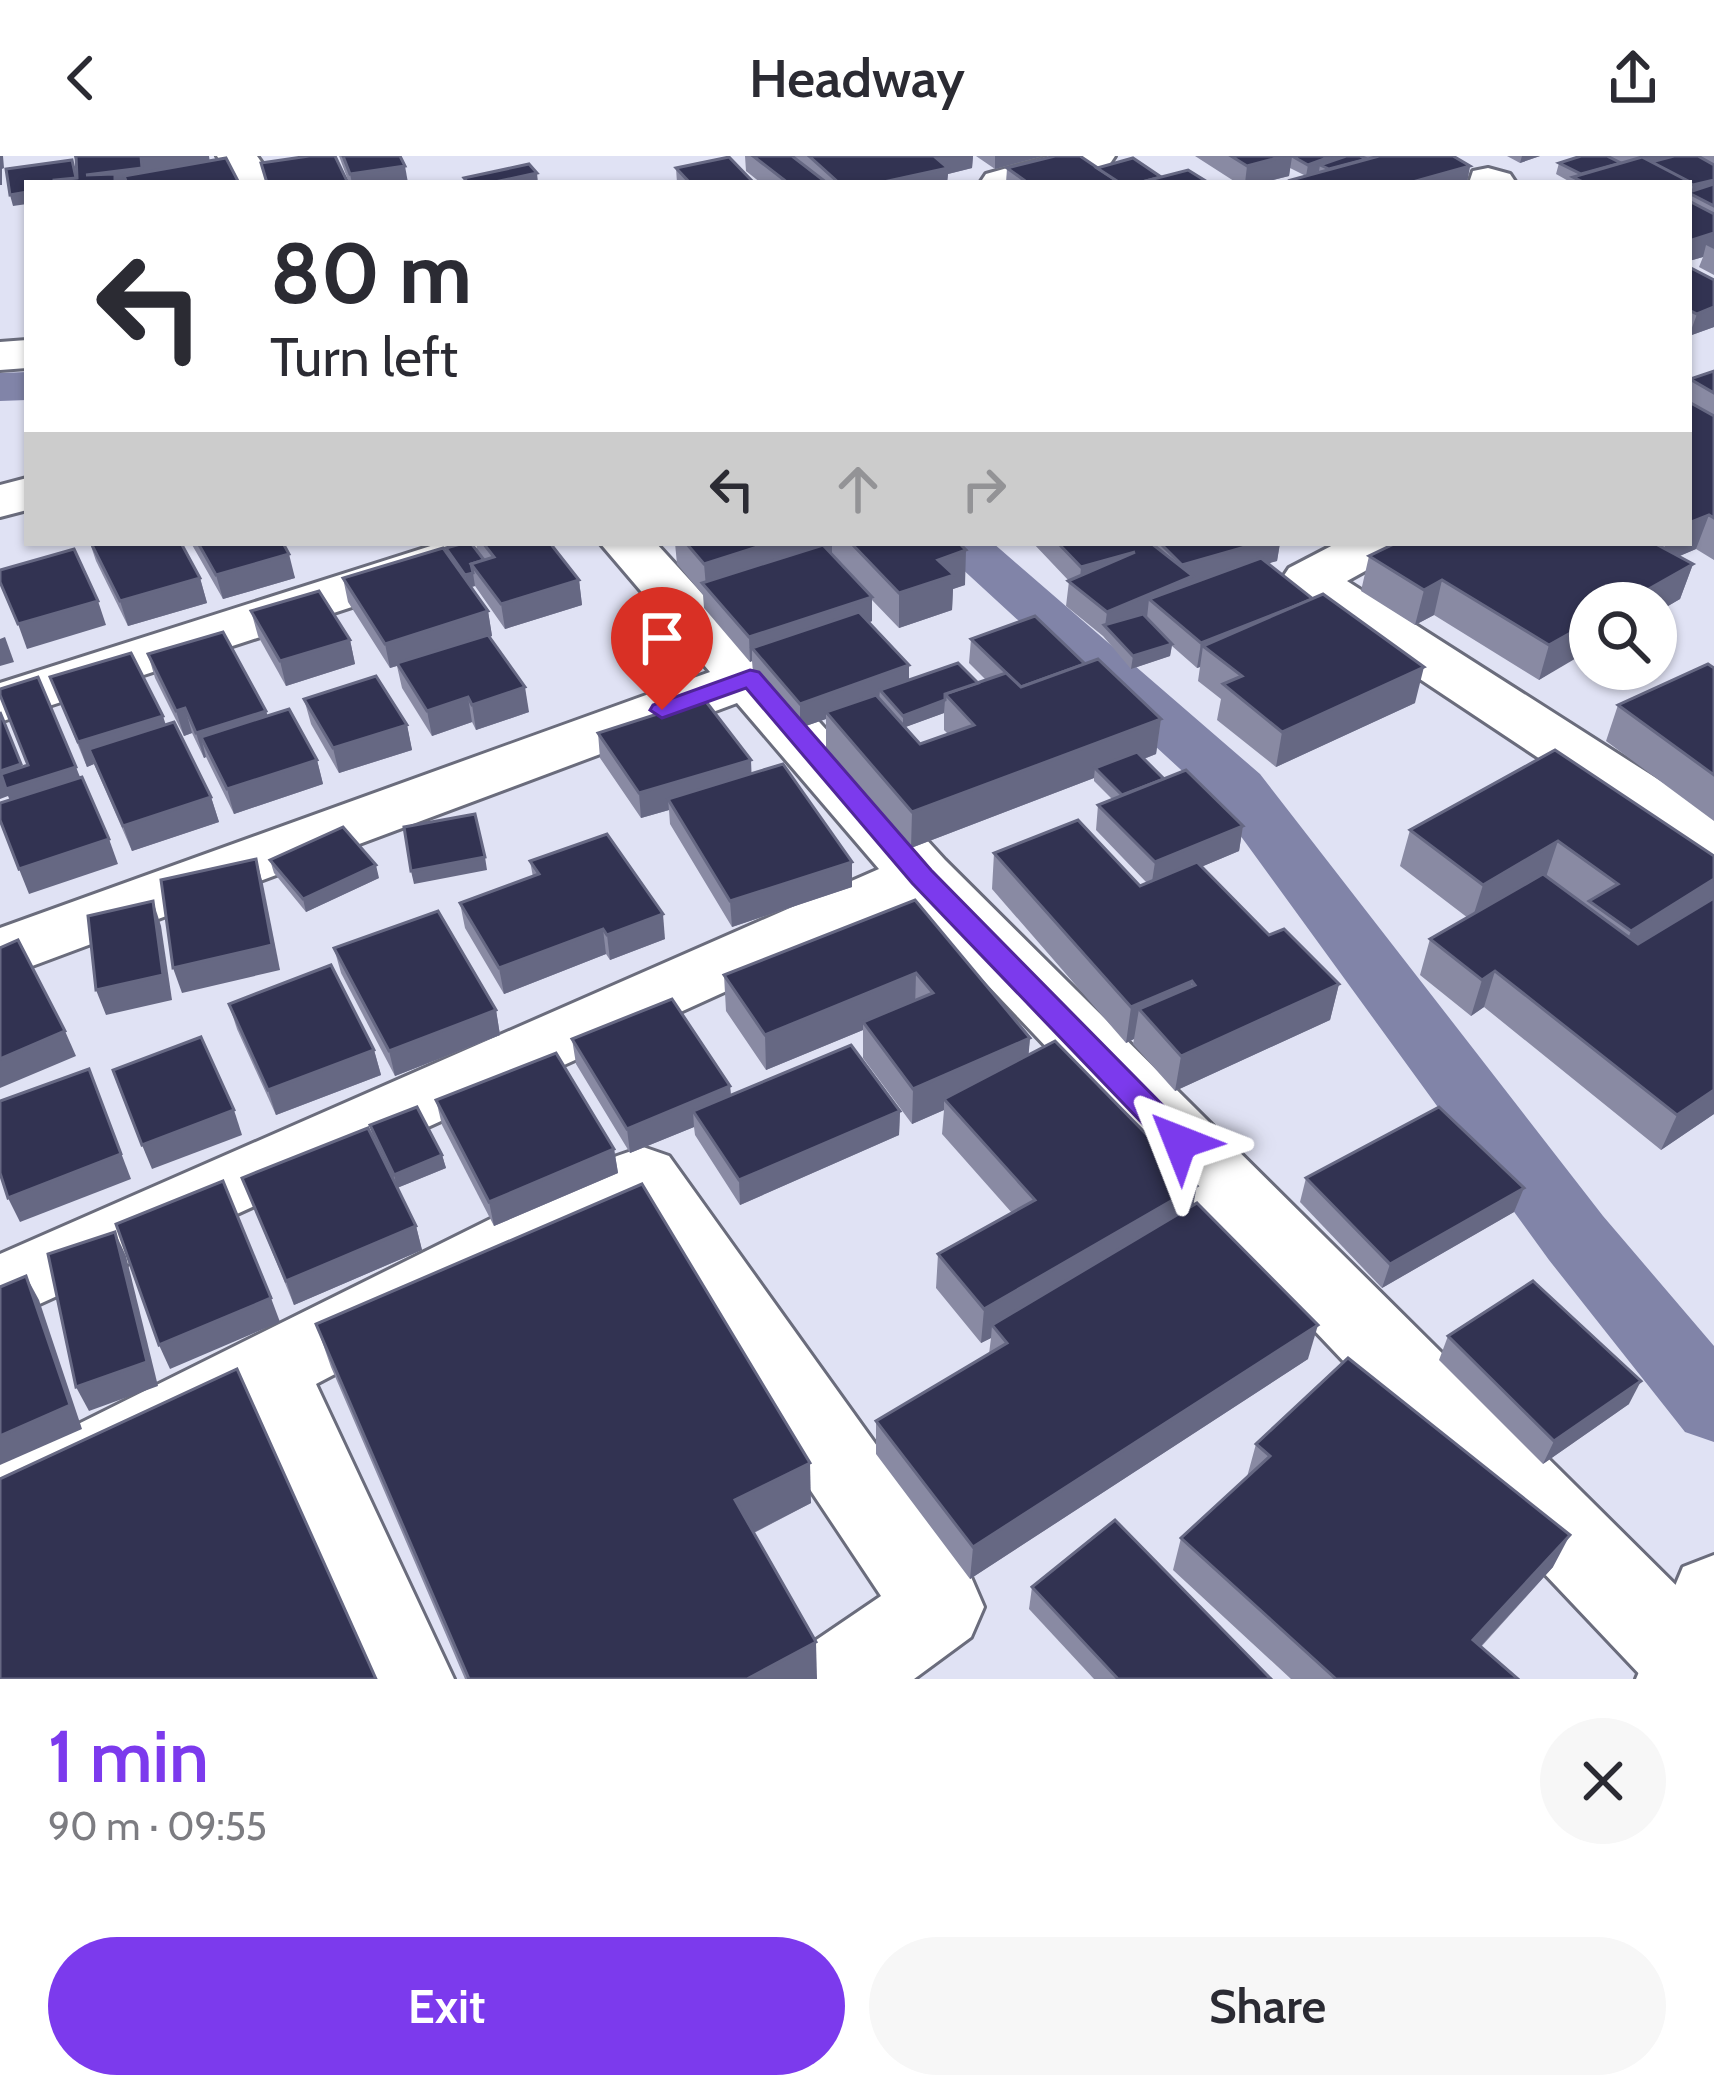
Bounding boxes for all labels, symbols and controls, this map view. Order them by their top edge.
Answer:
icon: back [48,45,114,111]
text: Headway [749,45,965,111]
icon: share [1600,45,1666,111]
text: 80 m [270,222,472,324]
icon: left [72,228,228,384]
text: Turn left [270,324,458,390]
icon: left [699,456,765,522]
icon: ahead [825,456,891,522]
icon: right [951,456,1017,522]
map controls [1569,582,1677,690]
button: search [1569,582,1677,690]
pin [611,587,713,710]
icon: arrive [629,605,695,671]
position arrow [1117,1079,1243,1205]
text: 1 min [48,1713,209,1800]
button: close [1540,1718,1666,1844]
text: 90 m · 09:55 [48,1802,267,1850]
button: Exit [48,1937,845,2075]
button: Share [869,1937,1666,2075]

